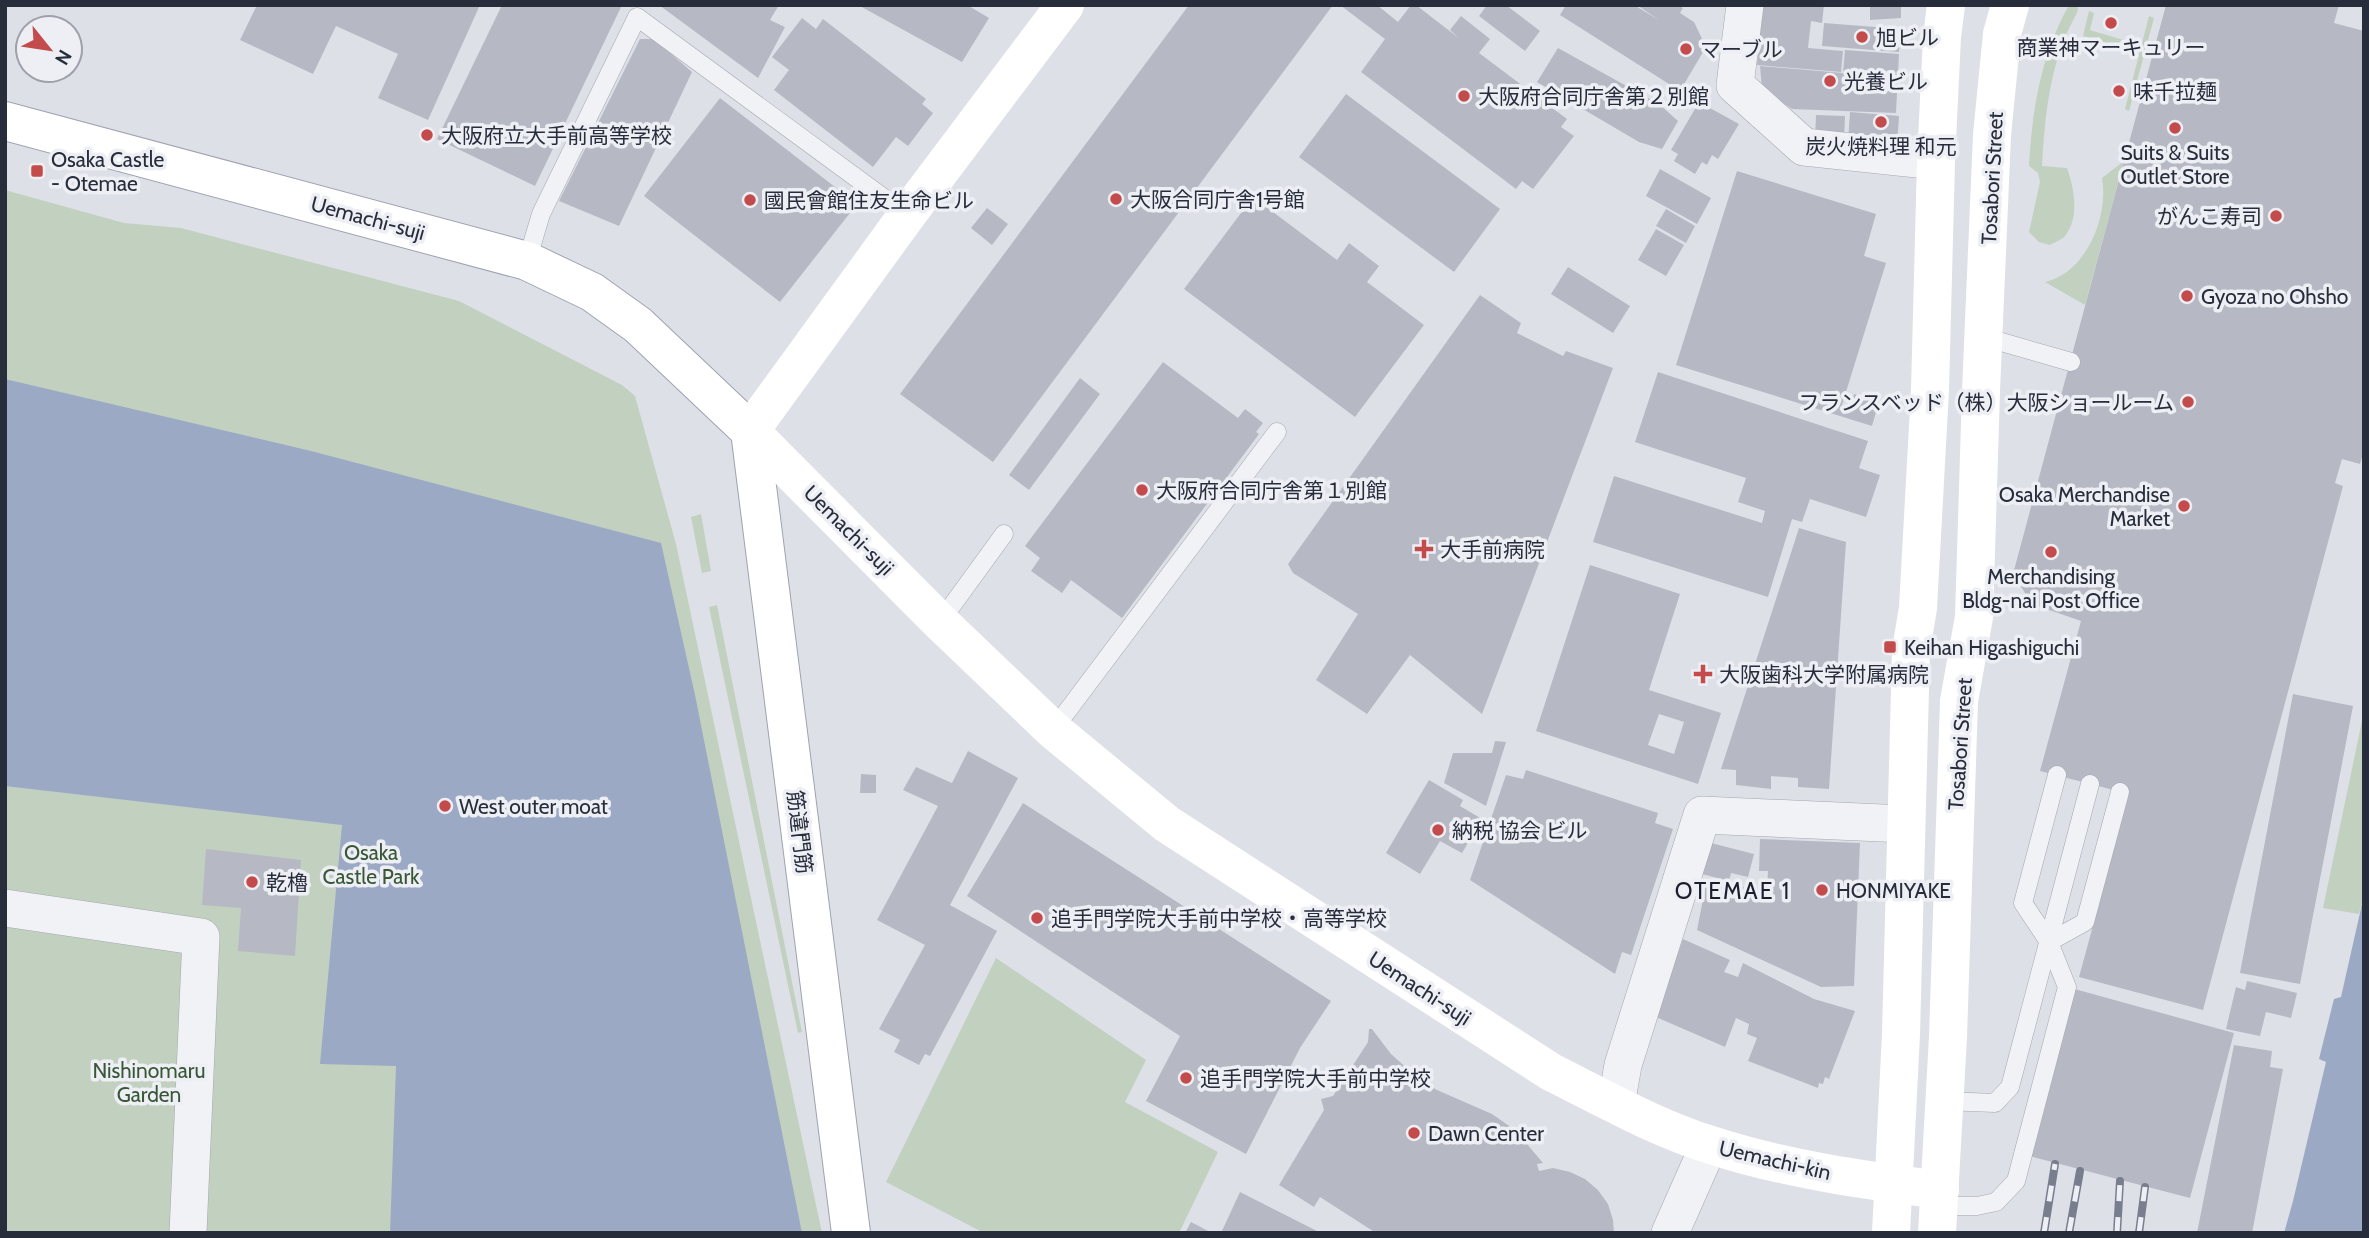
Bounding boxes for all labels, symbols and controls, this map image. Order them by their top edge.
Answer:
north arrow [14,14,84,84]
marker: 商業神マーキュリー [2103,15,2119,31]
place label: 旭ビル [1876,25,1939,50]
marker: 旭ビル [1854,29,1870,45]
place label: 商業神マーキュリー [2017,35,2206,60]
place label: マーブル [1700,37,1783,62]
marker: マーブル [1678,41,1694,57]
text: N [50,46,77,69]
place label: 光養ビル [1844,69,1928,94]
marker: 光養ビル [1822,73,1838,89]
place label: 味千拉麺 [2133,79,2217,104]
marker: 味千拉麺 [2111,83,2127,99]
place label: 大阪府合同庁舎第２別館 [1478,84,1709,109]
marker: 大阪府合同庁舎第２別館 [1456,88,1472,104]
street label: Tosabori Street [1976,111,2008,245]
marker: 炭火焼料理 和元 [1873,114,1889,130]
marker: Suits & Suits Outlet Store [2167,120,2183,136]
place label: 大阪府立大手前高等学校 [441,123,672,148]
marker: 大阪府立大手前高等学校 [419,127,435,143]
place label: 炭火焼料理 和元 [1805,134,1957,159]
place label: Suits & Suits Outlet Store [2120,140,2230,189]
place label: Osaka Castle - Otemae [51,147,165,196]
marker: Osaka Castle - Otemae [29,163,45,179]
place label: 大阪合同庁舎1号館 [1130,187,1305,212]
place label: 國民會館住友生命ビル [764,188,974,213]
street label: Uemachi-suji [308,191,428,246]
marker: 大阪合同庁舎1号館 [1108,191,1124,207]
marker: 國民會館住友生命ビル [742,192,758,208]
place label: がんこ寿司 [2157,204,2262,229]
marker: がんこ寿司 [2268,208,2284,224]
place label: Gyoza no Ohsho [2201,284,2348,309]
marker: Gyoza no Ohsho [2179,288,2195,304]
place label: フランスベッド（株）大阪ショールーム [1799,390,2174,415]
marker: フランスベッド（株）大阪ショールーム [2180,394,2196,410]
place label: 大阪府合同庁舎第１別館 [1156,478,1387,503]
street label: Uemachi-suji [798,480,899,581]
marker: 大阪府合同庁舎第１別館 [1134,482,1150,498]
place label: Osaka Merchandise Market [1999,482,2170,531]
marker: Osaka Merchandise Market [2176,498,2192,514]
place label: 大手前病院 [1440,537,1545,562]
marker: 大手前病院 [1414,539,1434,559]
marker: Merchandising Bldg-nai Post Office [2043,544,2059,560]
place label: Merchandising Bldg-nai Post Office [1962,564,2140,613]
place label: Keihan Higashiguchi [1904,635,2079,660]
marker: Keihan Higashiguchi [1882,639,1898,655]
place label: 大阪歯科大学附属病院 [1719,662,1929,687]
marker: 大阪歯科大学附属病院 [1693,664,1713,684]
street label: Tosabori Street [1943,677,1977,811]
street label: 筋違門筋 [782,789,818,875]
place label: West outer moat [459,794,608,819]
marker: West outer moat [437,798,453,814]
place label: 納税 協会 ビル [1452,818,1587,843]
marker: 納税 協会 ビル [1430,822,1446,838]
park label: Osaka Castle Park [323,840,420,889]
place label: 乾櫓 [266,870,308,895]
marker: 乾櫓 [244,874,260,890]
district label: OTEMAE 1 [1675,877,1791,905]
place label: HONMIYAKE [1836,878,1951,903]
marker: HONMIYAKE [1814,882,1830,898]
place label: 追手門学院大手前中学校・高等学校 [1051,906,1387,931]
marker: 追手門学院大手前中学校・高等学校 [1029,910,1045,926]
street label: Uemachi-suji [1364,946,1476,1031]
park label: Nishinomaru Garden [92,1058,206,1107]
place label: 追手門学院大手前中学校 [1200,1066,1431,1091]
marker: 追手門学院大手前中学校 [1178,1070,1194,1086]
place label: Dawn Center [1428,1121,1544,1146]
marker: Dawn Center [1406,1125,1422,1141]
street label: Uemachi-kin [1717,1135,1833,1185]

